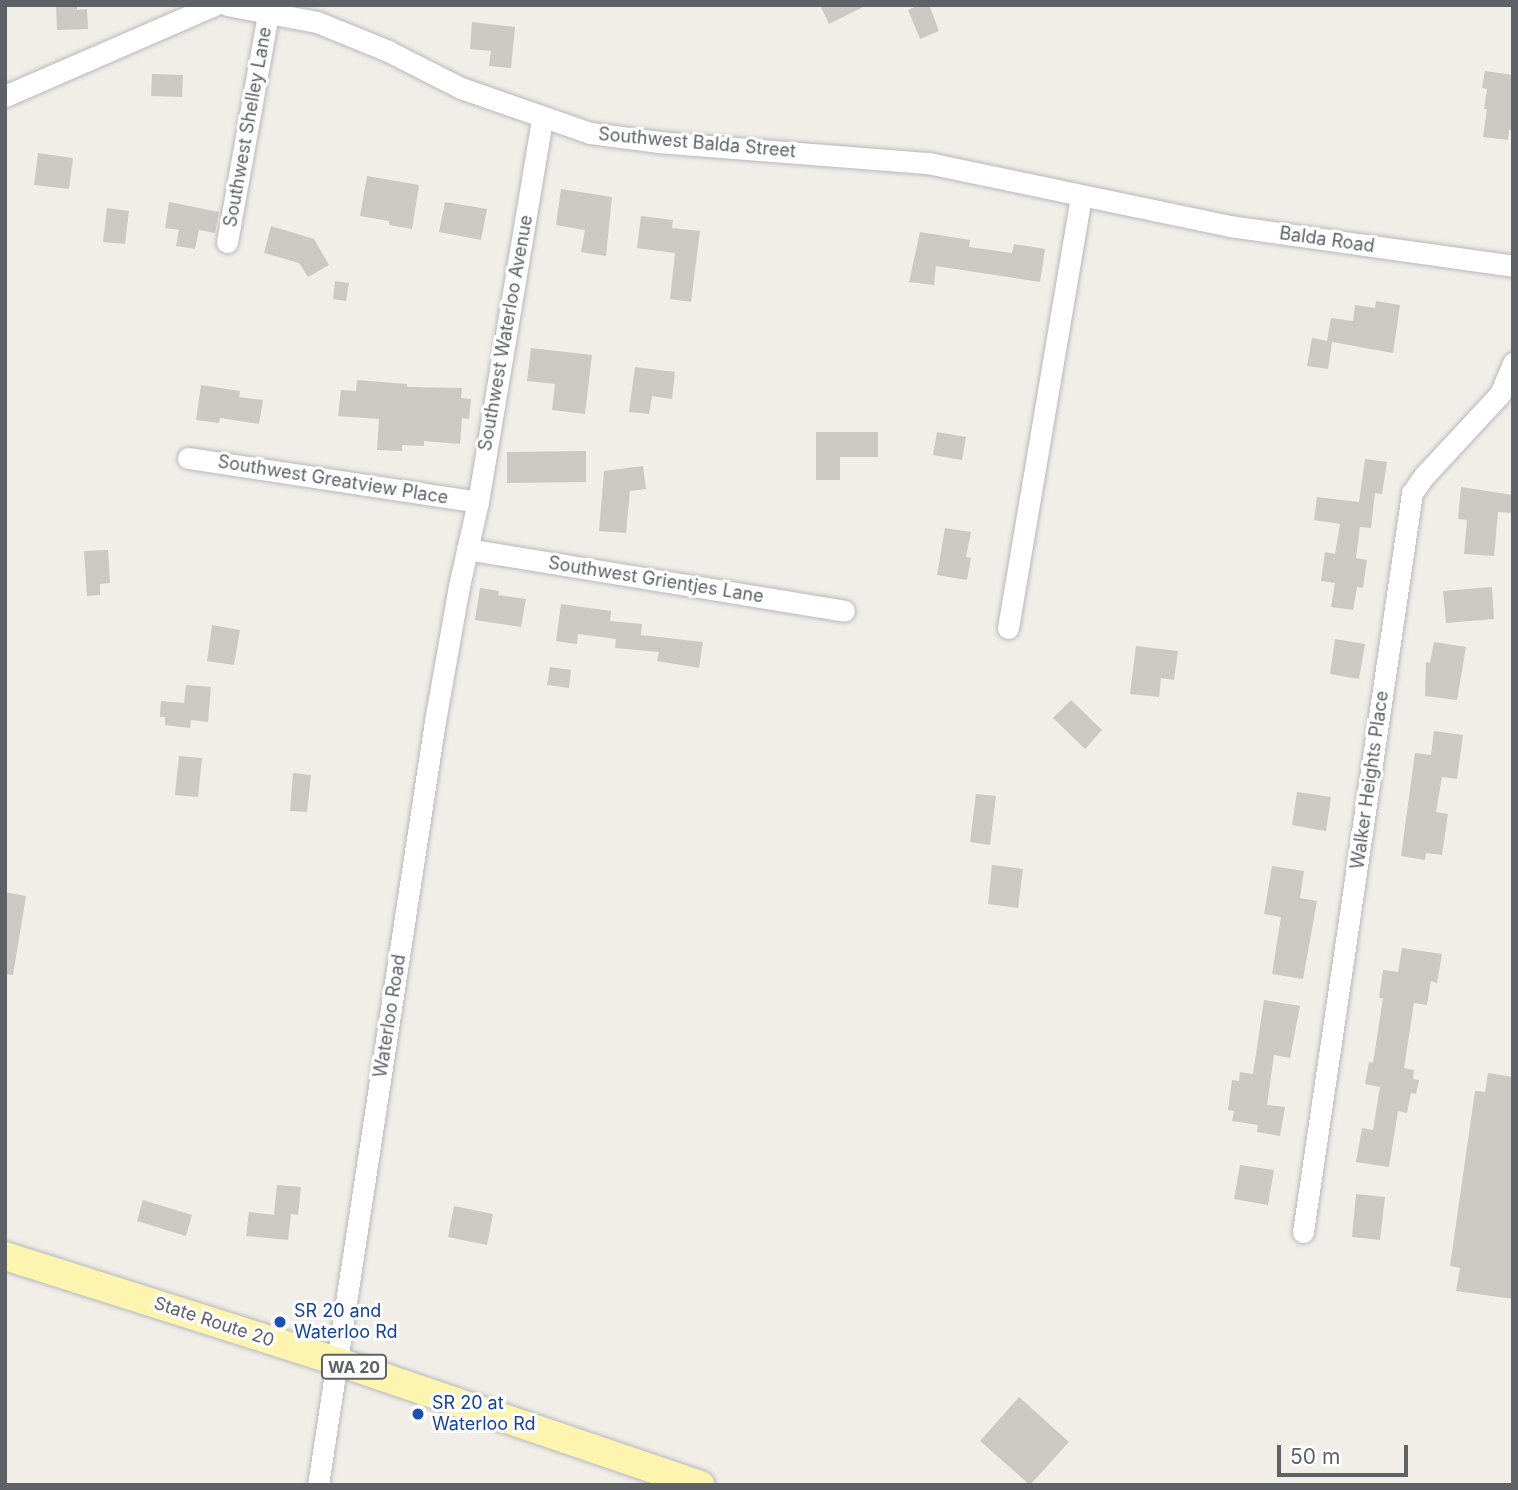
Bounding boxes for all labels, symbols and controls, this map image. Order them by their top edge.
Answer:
street label: Southwest Shelley Lane [220,25,276,229]
street label: Southwest Balda Street [597,124,797,162]
street label: Southwest Waterloo Avenue [475,213,537,453]
street label: Balda Road [1278,223,1376,257]
street label: Southwest Greatview Place [216,451,450,509]
street label: Southwest Grientjes Lane [547,552,765,608]
street label: Walker Heights Place [1347,689,1393,871]
street label: Waterloo Road [370,953,410,1079]
street label: State Route 20 [151,1292,277,1352]
place label: SR 20 and Waterloo Rd [294,1301,398,1344]
marker: SR 20 and Waterloo Rd [272,1314,288,1330]
road number: WA 20 [321,1354,387,1380]
place label: SR 20 at Waterloo Rd [432,1393,536,1436]
marker: SR 20 at Waterloo Rd [410,1406,426,1422]
scale bar [1280,1430,1411,1474]
text: 50 m [1290,1444,1340,1469]

